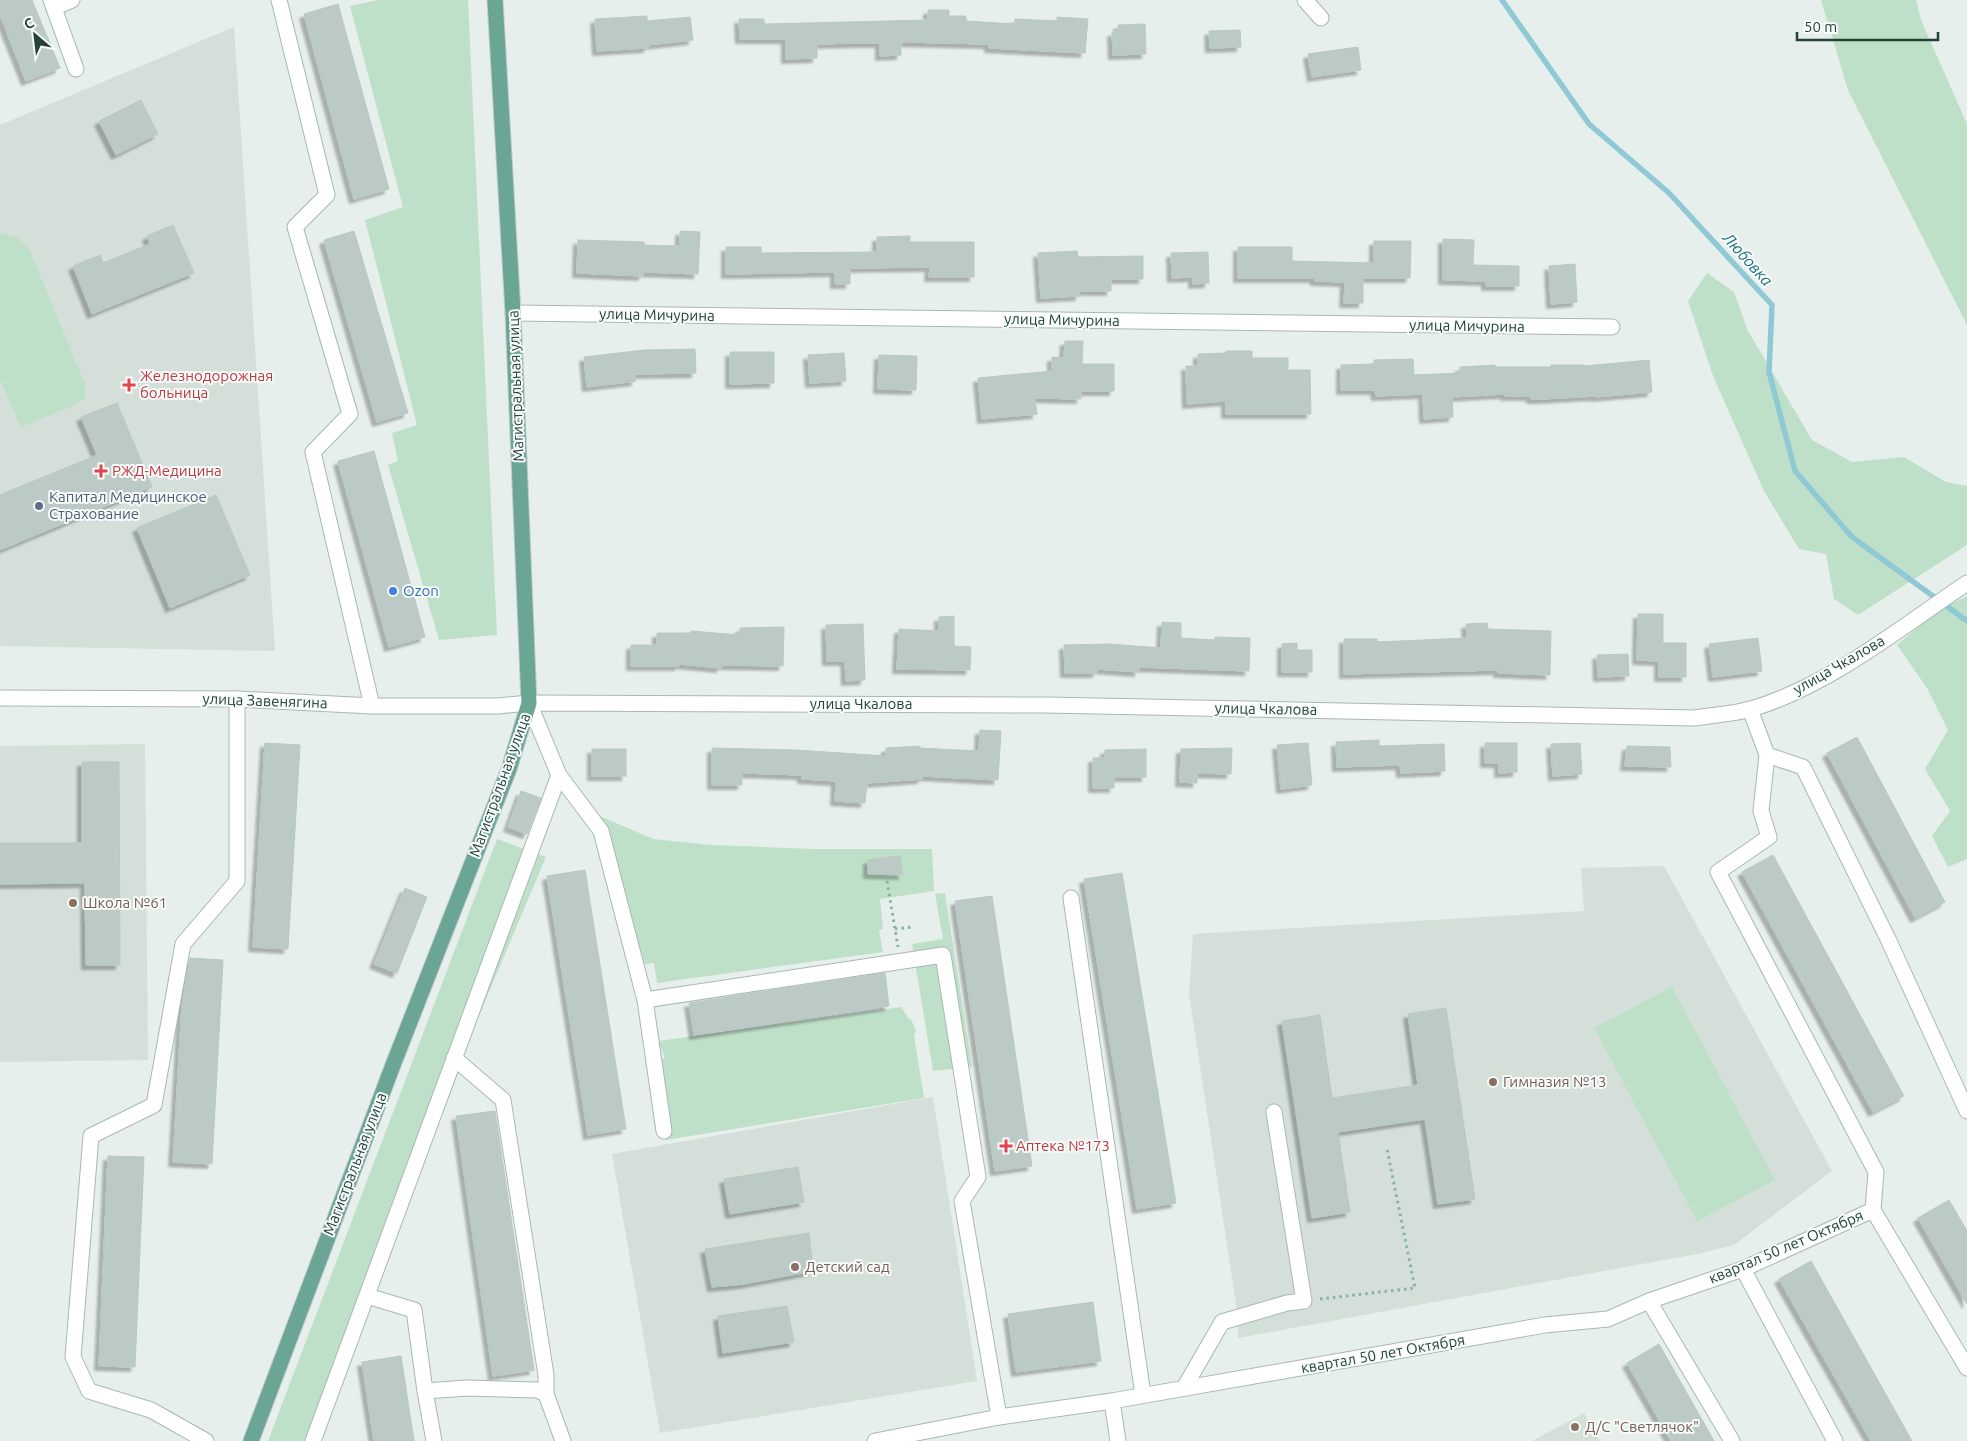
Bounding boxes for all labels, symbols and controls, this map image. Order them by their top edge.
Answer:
north arrow [10,10,60,60]
scale bar [1797,10,1938,42]
text: С [21,14,37,33]
text: 50 m [1804,18,1837,35]
water label: Любовка [1719,228,1777,289]
street label: улица Мичурина [599,305,715,324]
street label: Магистральная улица [504,310,527,462]
street label: улица Мичурина [1004,310,1120,329]
street label: улица Мичурина [1409,316,1525,335]
place label: Железнодорожная больница [140,367,273,401]
marker: Железнодорожная больница [122,378,136,392]
place label: РЖД-Медицина [112,462,222,479]
marker: РЖД-Медицина [94,464,108,478]
place label: Капитал Медицинское Страхование [49,488,207,522]
marker: Капитал Медицинское Страхование [33,500,45,512]
place label: Ozon [403,582,439,599]
marker: Ozon [387,585,399,597]
street label: улица Чкалова [1790,632,1887,698]
street label: улица Завенягина [202,690,328,711]
street label: улица Чкалова [810,695,912,712]
street label: улица Чкалова [1215,699,1318,718]
street label: Магистральная улица [466,711,533,859]
place label: Школа №61 [83,894,167,911]
marker: Школа №61 [67,897,79,909]
place label: Гимназия №13 [1503,1073,1607,1090]
marker: Гимназия №13 [1487,1076,1499,1088]
street label: Магистральная улица [319,1090,390,1238]
place label: Аптека №173 [1016,1137,1110,1154]
marker: Аптека №173 [1000,1140,1012,1152]
street label: квартал 50 лет Октября [1706,1206,1866,1287]
place label: Детский сад [805,1258,890,1275]
marker: Детский сад [789,1261,801,1273]
street label: квартал 50 лет Октября [1300,1331,1466,1376]
place label: Д/С "Светлячок" [1585,1418,1699,1435]
marker: Д/С "Светлячок" [1569,1421,1581,1433]

